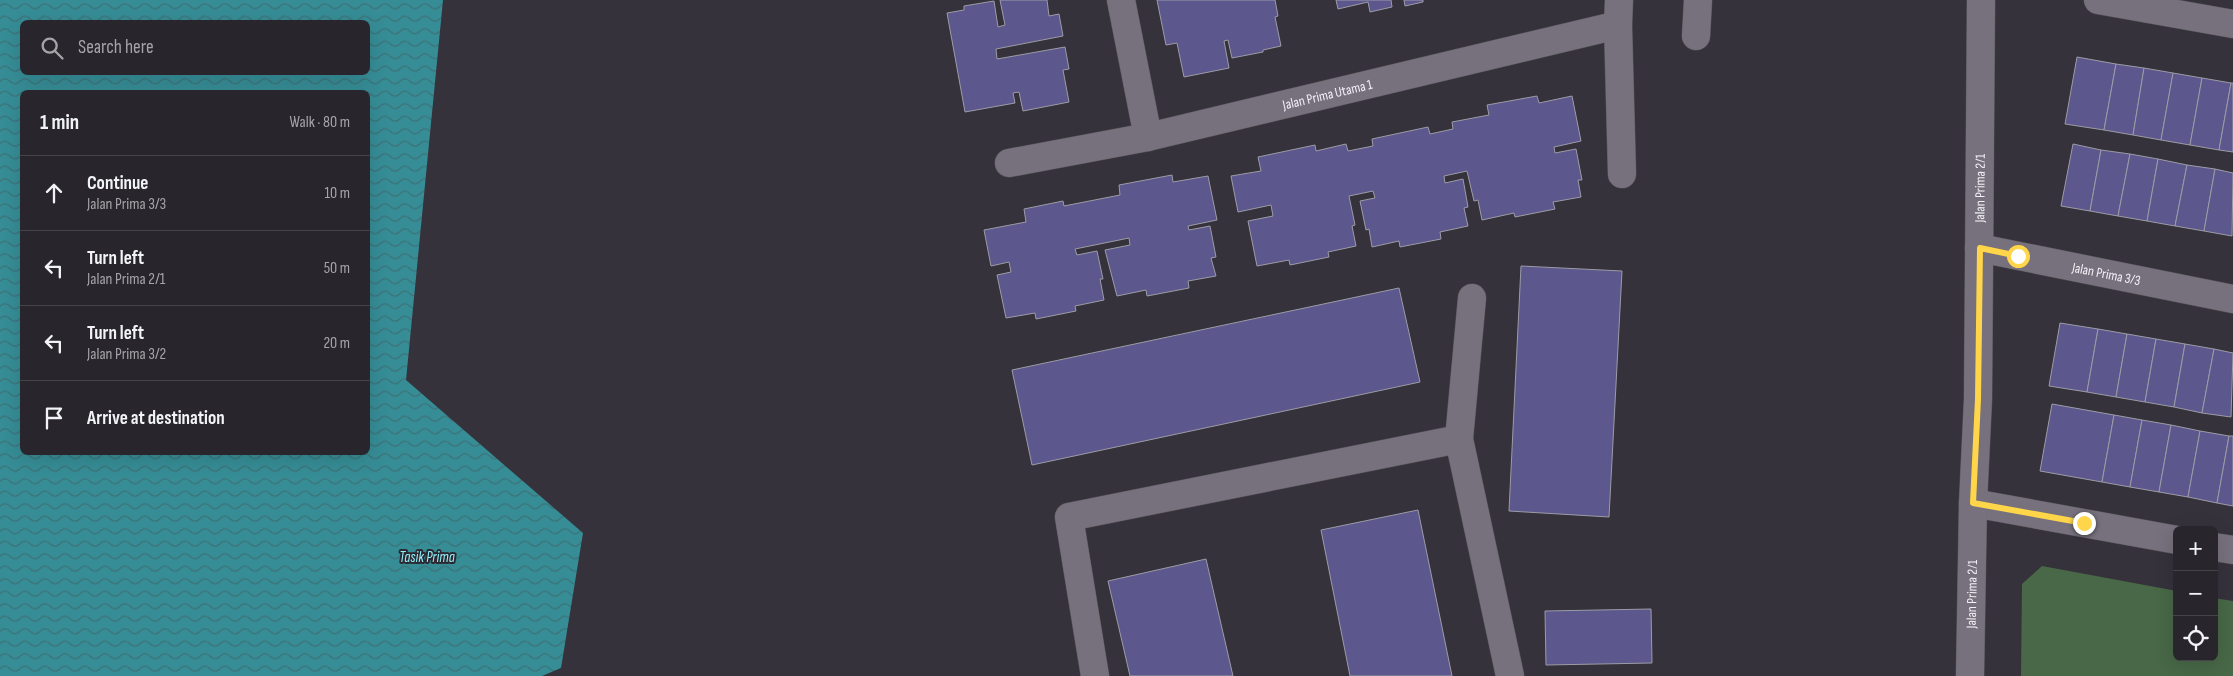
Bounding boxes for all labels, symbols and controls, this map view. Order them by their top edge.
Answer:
search box [20,20,370,75]
icon: search [38,34,66,62]
text: Search here [78,36,154,59]
street label: Jalan Prima Utama 1 [1280,75,1374,113]
text: 1 min [40,110,79,135]
text: Walk · 80 m [290,113,350,132]
street label: Jalan Prima 2/1 [1971,154,1988,224]
text: Continue [87,172,148,195]
icon: ahead [40,179,68,207]
text: 10 m [324,184,350,203]
text: Jalan Prima 3/3 [87,195,166,214]
route start [2007,245,2030,268]
text: Turn left [87,247,144,270]
icon: left [40,254,68,282]
street label: Jalan Prima 3/3 [2070,258,2142,289]
text: 50 m [324,259,350,278]
text: Jalan Prima 2/1 [87,270,165,289]
text: Turn left [87,322,144,345]
icon: left [40,329,68,357]
text: 20 m [323,334,350,353]
text: Jalan Prima 3/2 [87,345,166,364]
icon: arrive [40,404,68,432]
text: Arrive at destination [87,407,225,430]
route end [2073,512,2096,535]
map controls [2173,526,2218,661]
button: + [2173,526,2218,571]
water label: Tasik Prima [399,548,455,567]
street label: Jalan Prima 2/1 [1962,559,1981,630]
button: − [2173,571,2218,616]
button: locate [2173,616,2218,661]

